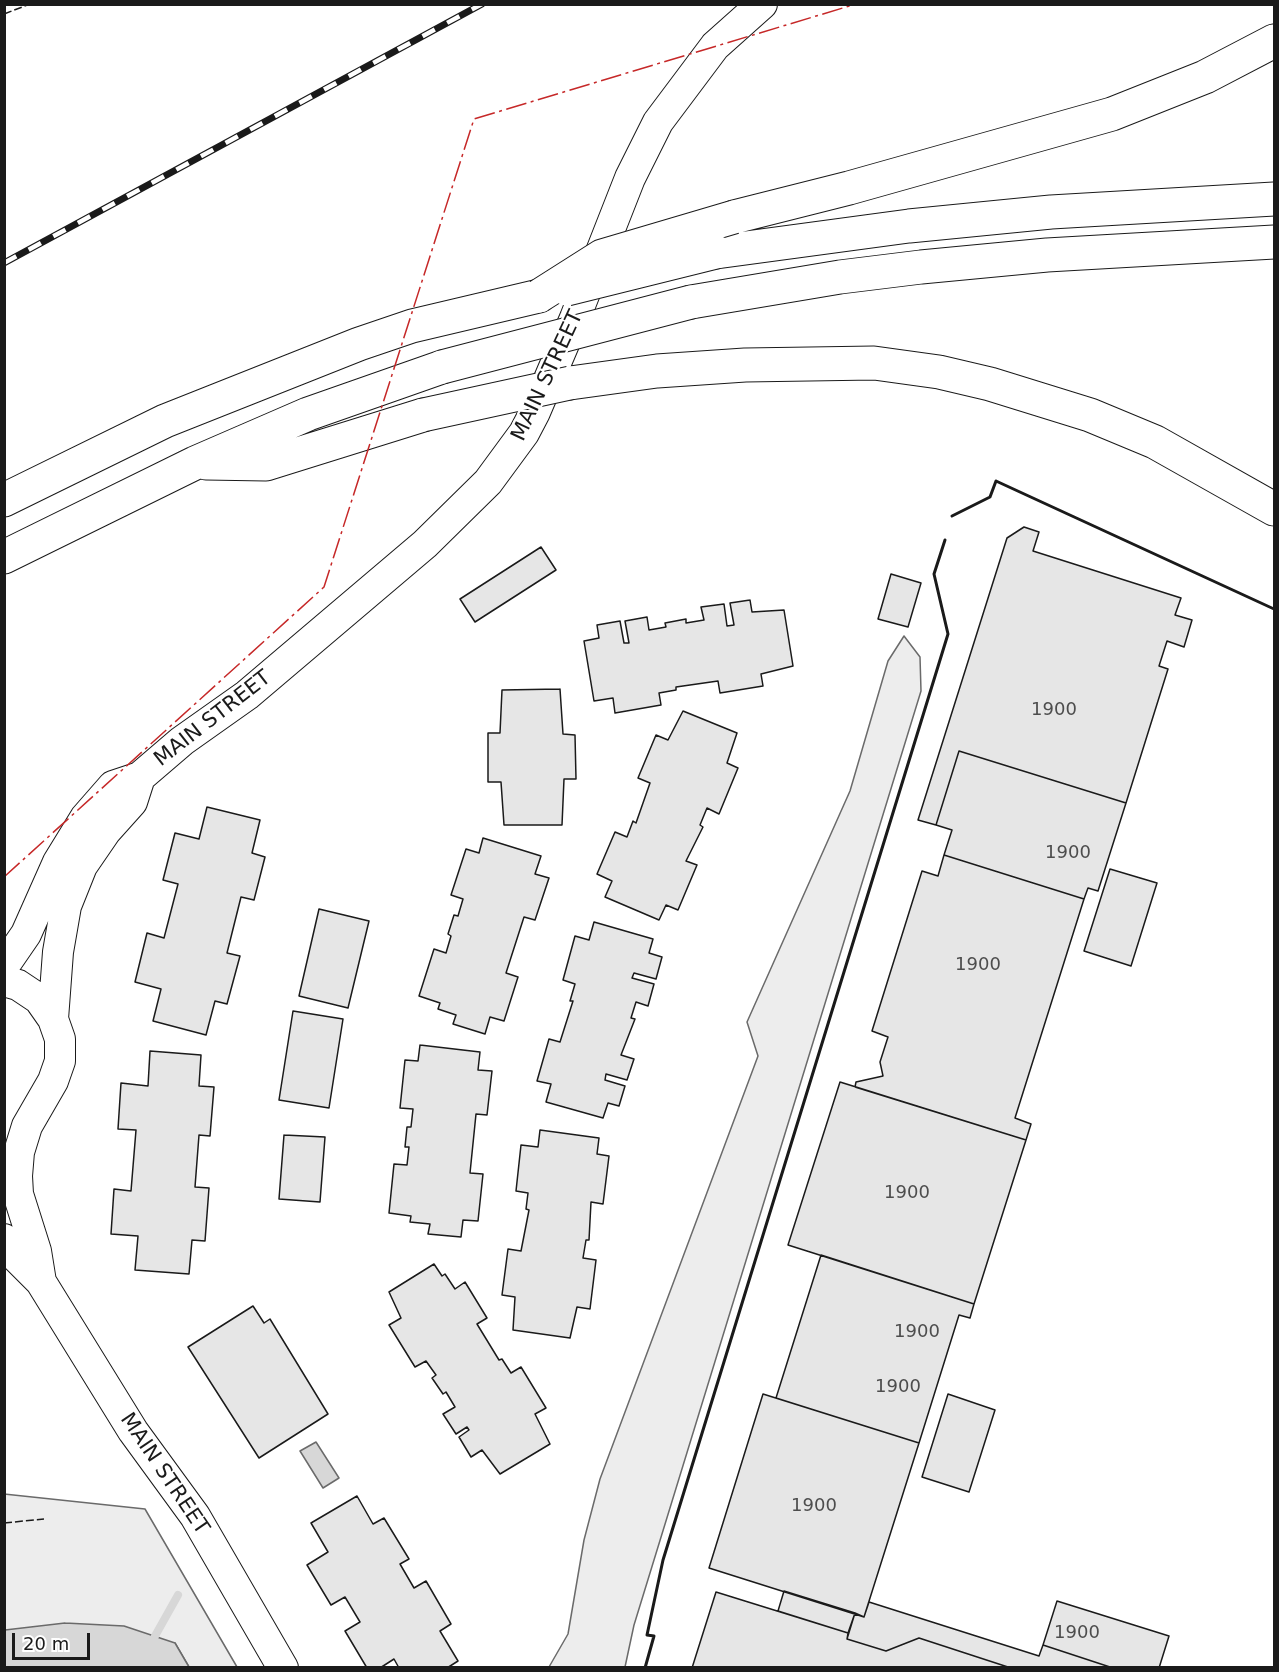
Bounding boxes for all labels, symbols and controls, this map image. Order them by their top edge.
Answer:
street label: MAIN STREET [507,307,589,445]
street label: MAIN STREET [150,666,276,772]
house number: 1900 [1031,699,1077,721]
house number: 1900 [1045,842,1091,864]
house number: 1900 [955,954,1001,976]
house number: 1900 [884,1182,930,1204]
house number: 1900 [894,1321,940,1343]
house number: 1900 [875,1376,921,1398]
street label: MAIN STREET [114,1408,214,1540]
house number: 1900 [791,1495,837,1517]
scale bar [15,1621,93,1659]
house number: 1900 [1054,1622,1100,1644]
text: 20 m [23,1633,69,1654]

